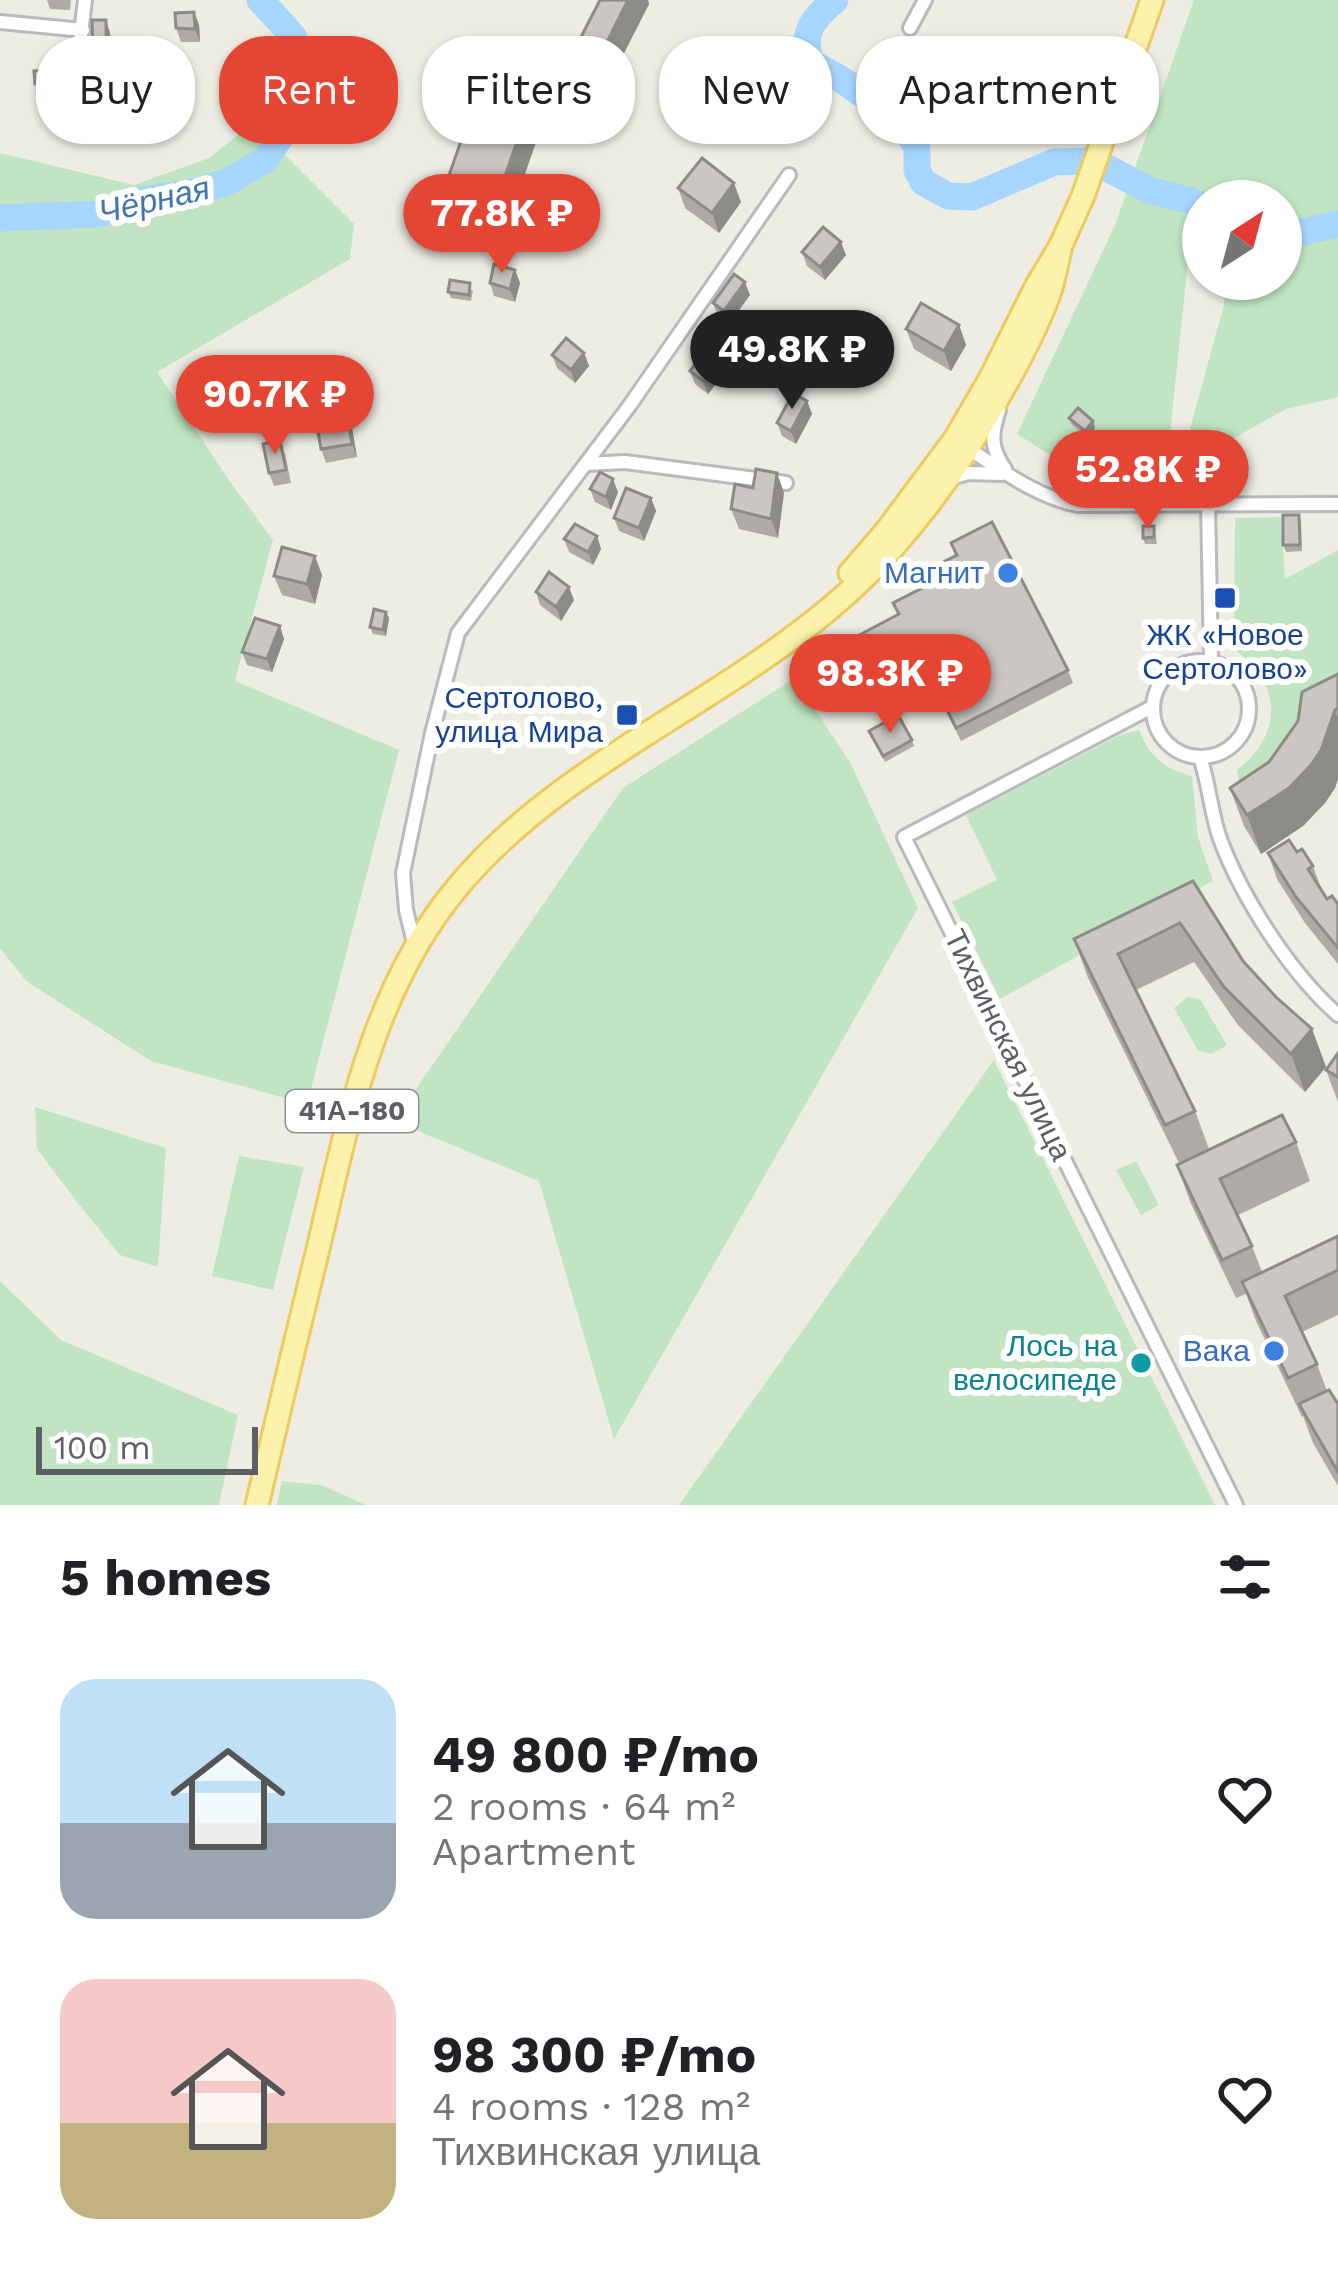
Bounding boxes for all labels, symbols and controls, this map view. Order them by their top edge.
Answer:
chip: Buy [36,36,195,144]
chip: Rent [219,36,398,144]
chip: Filters [422,36,635,144]
chip: New [659,36,832,144]
chip: Apartment [856,36,1159,144]
water label: Чёрная [95,168,214,231]
pin: 77.8K ₽ [391,174,613,276]
north arrow [1182,180,1302,300]
map controls [1182,180,1302,300]
text: 77.8K ₽ [430,190,574,235]
pin: 49.8K ₽ [681,310,903,412]
text: 49.8K ₽ [717,326,867,371]
pin: 90.7K ₽ [164,355,386,457]
text: 90.7K ₽ [203,371,347,416]
pin: 52.8K ₽ [1037,430,1259,532]
text: 52.8K ₽ [1075,446,1221,491]
place label: Магнит [884,555,984,590]
marker: Магнит [995,560,1021,586]
marker: ЖК «Новое Сертолово» [1212,585,1238,611]
place label: ЖК «Новое Сертолово» [1142,617,1308,686]
pin: 98.3K ₽ [779,634,1001,736]
text: 98.3K ₽ [816,650,964,695]
place label: Сертолово, улица Мира [435,680,603,749]
marker: Сертолово, улица Мира [614,702,640,728]
street label: Тихвинская улица [937,924,1080,1166]
road number: 41А-180 [286,1090,418,1132]
place label: Лось на велосипеде [953,1328,1117,1397]
place label: Вака [1183,1333,1250,1368]
marker: Вака [1261,1338,1287,1364]
marker: Лось на велосипеде [1128,1350,1154,1376]
scale bar [36,1421,258,1474]
text: 100 m [54,1428,151,1467]
icon: filters [1212,1544,1278,1610]
text: 5 homes [60,1548,271,1607]
text: 49 800 ₽/mo [432,1725,759,1784]
icon: home [156,1727,300,1871]
icon: heart [1212,1766,1278,1832]
text: 2 rooms · 64 m² [432,1784,736,1829]
text: Apartment [432,1829,635,1874]
text: 98 300 ₽/mo [432,2025,756,2084]
icon: home [156,2027,300,2171]
icon: heart [1212,2066,1278,2132]
text: 4 rooms · 128 m² [432,2084,750,2129]
text: Тихвинская улица [432,2129,760,2174]

